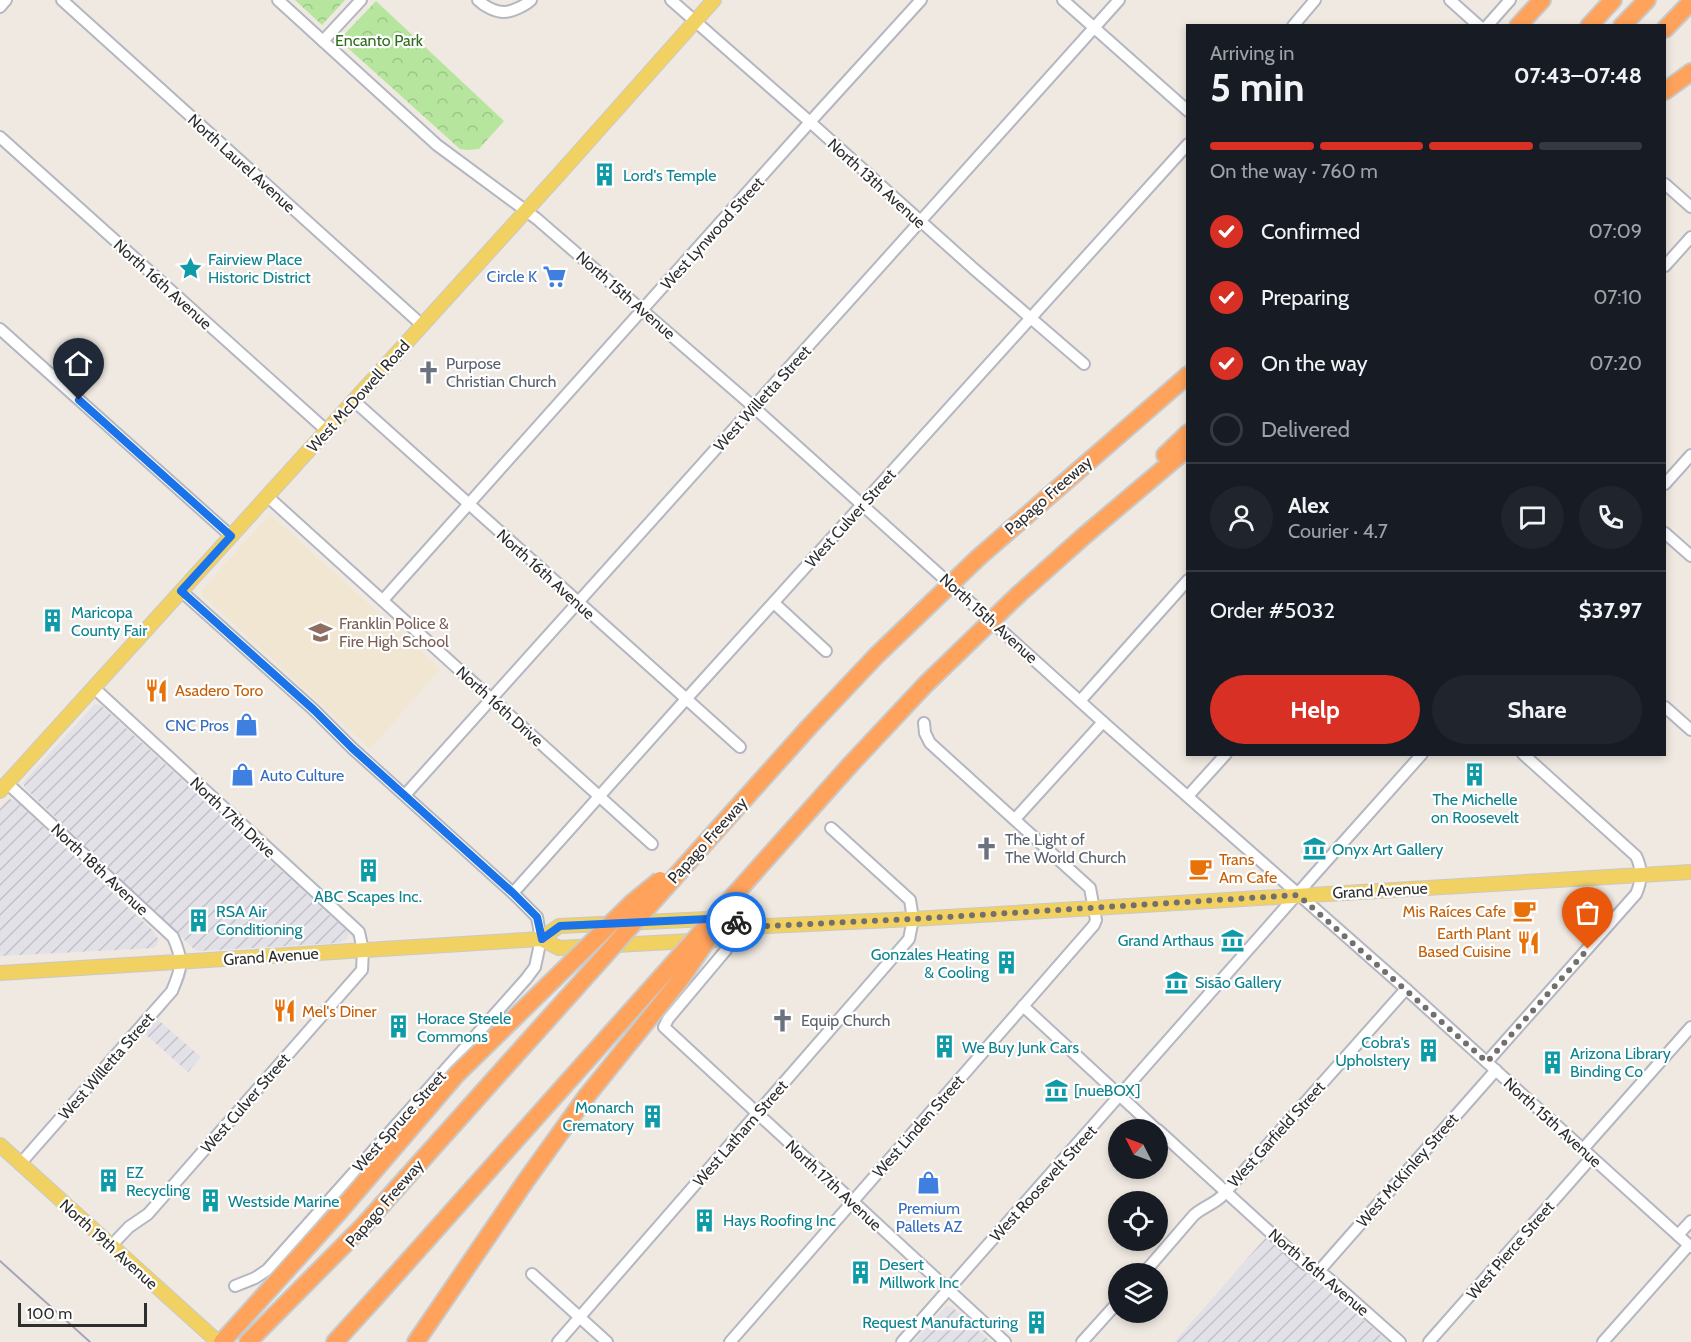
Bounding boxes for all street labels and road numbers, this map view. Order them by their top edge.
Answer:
street label: North Laurel Avenue [184,110,299,217]
street label: North 13th Avenue [824,135,929,232]
street label: West Lynwood Street [657,173,768,293]
street label: North 16th Avenue [110,235,216,333]
street label: North 15th Avenue [572,247,679,343]
street label: West McDowell Road [303,336,414,456]
street label: West Willetta Street [710,341,815,455]
street label: Papago Freeway [1001,452,1096,538]
street label: West Culver Street [801,465,900,571]
street label: North 16th Avenue [493,525,599,623]
street label: North 15th Avenue [936,570,1041,667]
street label: North 16th Drive [452,662,547,750]
street label: North 17th Drive [186,773,279,862]
street label: Papago Freeway [664,793,751,887]
street label: North 18th Avenue [47,819,152,919]
street label: Grand Avenue [1332,879,1428,902]
street label: Grand Avenue [223,944,319,969]
street label: West Willetta Street [55,1008,158,1124]
street label: West Culver Street [197,1049,294,1157]
street label: West Spruce Street [349,1066,450,1176]
street label: West Linden Street [869,1071,968,1181]
street label: North 15th Avenue [1500,1074,1605,1171]
street label: West Latham Street [689,1076,792,1190]
street label: West Garfield Street [1224,1077,1329,1191]
street label: West McKinley Street [1353,1109,1462,1231]
street label: West Roosevelt Street [986,1121,1101,1245]
street label: North 17th Avenue [782,1136,886,1235]
street label: Papago Freeway [341,1156,427,1251]
street label: North 19th Avenue [56,1195,162,1293]
street label: West Pierce Street [1463,1197,1559,1303]
street label: North 16th Avenue [1265,1225,1373,1320]

